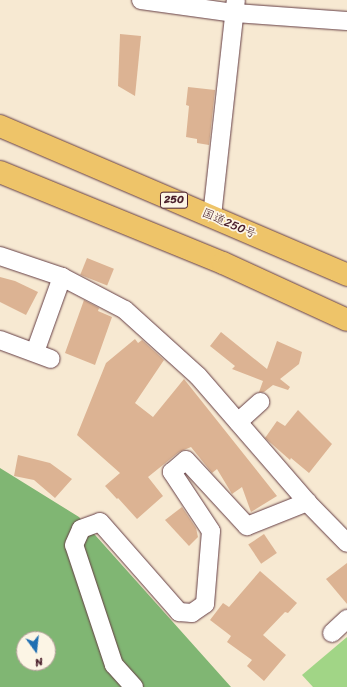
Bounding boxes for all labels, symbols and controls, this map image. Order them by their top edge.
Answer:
road number: 250 [159,191,189,209]
street label: 国道250号 [200,206,258,242]
north arrow [16,631,56,671]
text: N [33,652,45,672]

